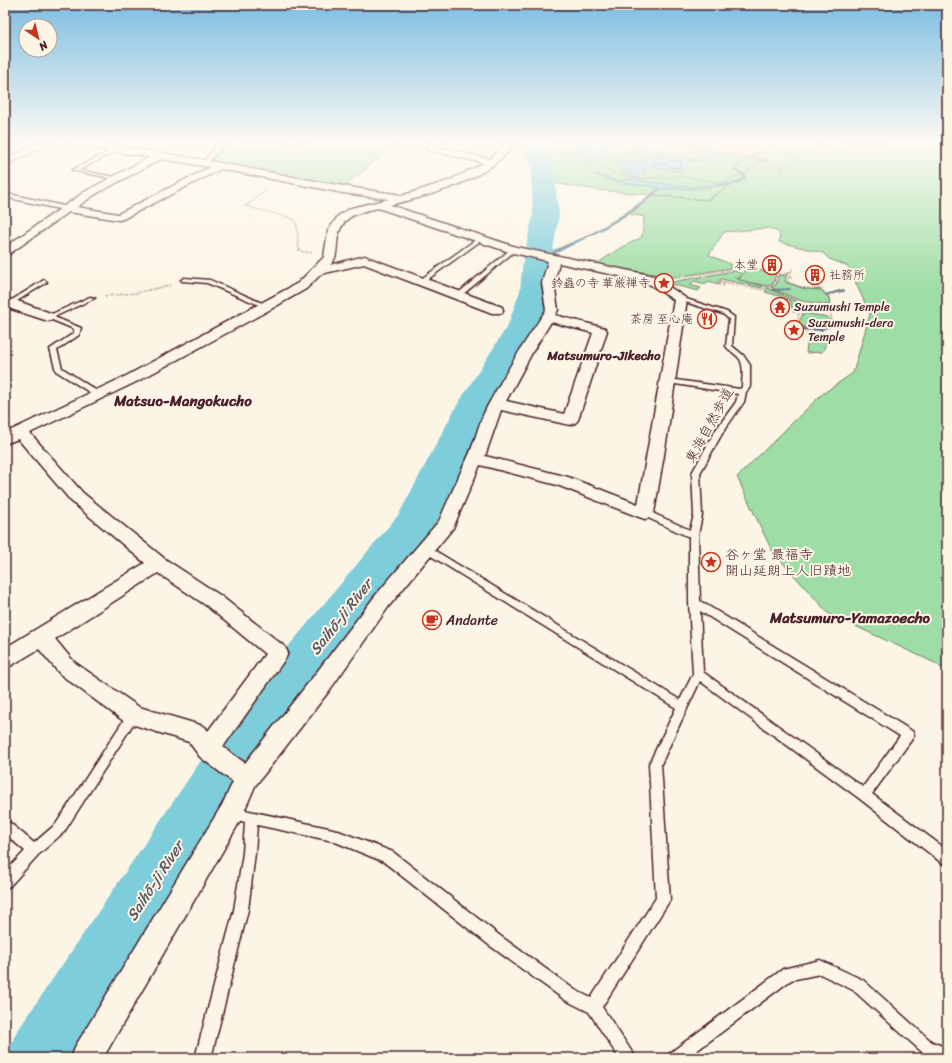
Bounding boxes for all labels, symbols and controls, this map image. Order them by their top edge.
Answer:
north arrow [18,18,58,58]
text: N [35,35,53,56]
place label: 本堂 [734,254,758,276]
building icon: 本堂 [761,254,783,276]
building icon: 社務所 [804,264,826,286]
place label: 社務所 [829,264,865,286]
place label: 鈴蟲の寺 華厳禅寺 [551,272,650,294]
place icon: 鈴蟲の寺 華厳禅寺 [653,272,675,294]
temple icon: Suzumushi Temple [769,296,791,318]
place label: Suzumushi Temple [794,296,890,318]
place label: 茶房 至心庵 [630,308,693,330]
restaurant icon: 茶房 至心庵 [696,308,718,330]
place label: Suzumushi-dera Temple [808,312,893,348]
place icon: Suzumushi-dera Temple [783,319,805,341]
district label: Matsumuro-Jikecho [546,344,661,367]
street label: 東海自然歩道 [678,382,741,468]
district label: Matsuo-Mangokucho [113,388,252,414]
place label: 谷ヶ堂 最福寺 開山延朗上人旧蹟地 [725,542,851,583]
place icon: 谷ヶ堂 最福寺 開山延朗上人旧蹟地 [700,551,722,573]
water label: Saihō-ji River [303,571,381,661]
district label: Matsumuro-Yamazoecho [769,605,931,631]
place label: Andante [445,608,498,633]
cafe icon: Andante [421,609,443,631]
water label: Saihō-ji River [119,834,192,926]

